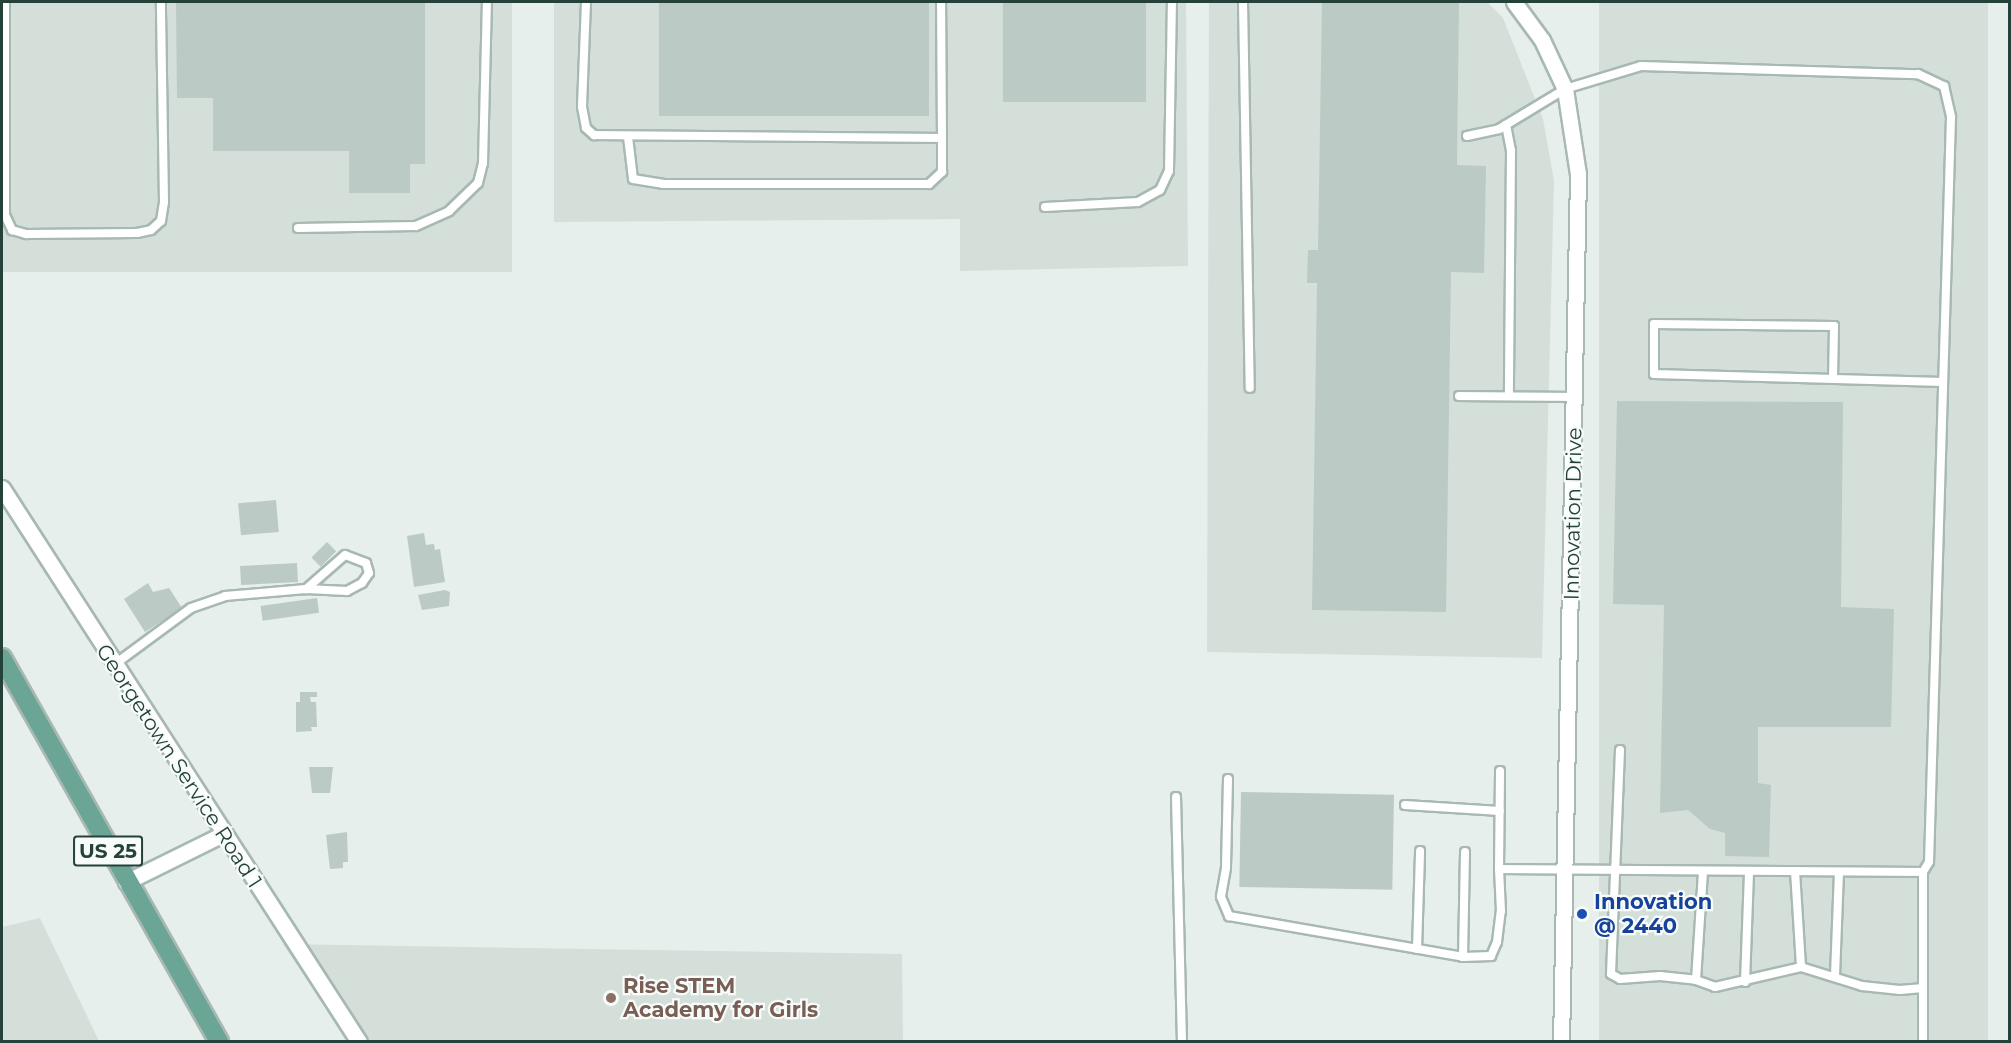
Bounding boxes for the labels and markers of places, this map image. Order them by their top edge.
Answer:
place label: Innovation @ 2440 [1594,889,1712,939]
marker: Innovation @ 2440 [1575,907,1589,921]
place label: Rise STEM Academy for Girls [623,973,818,1023]
marker: Rise STEM Academy for Girls [604,991,618,1005]

